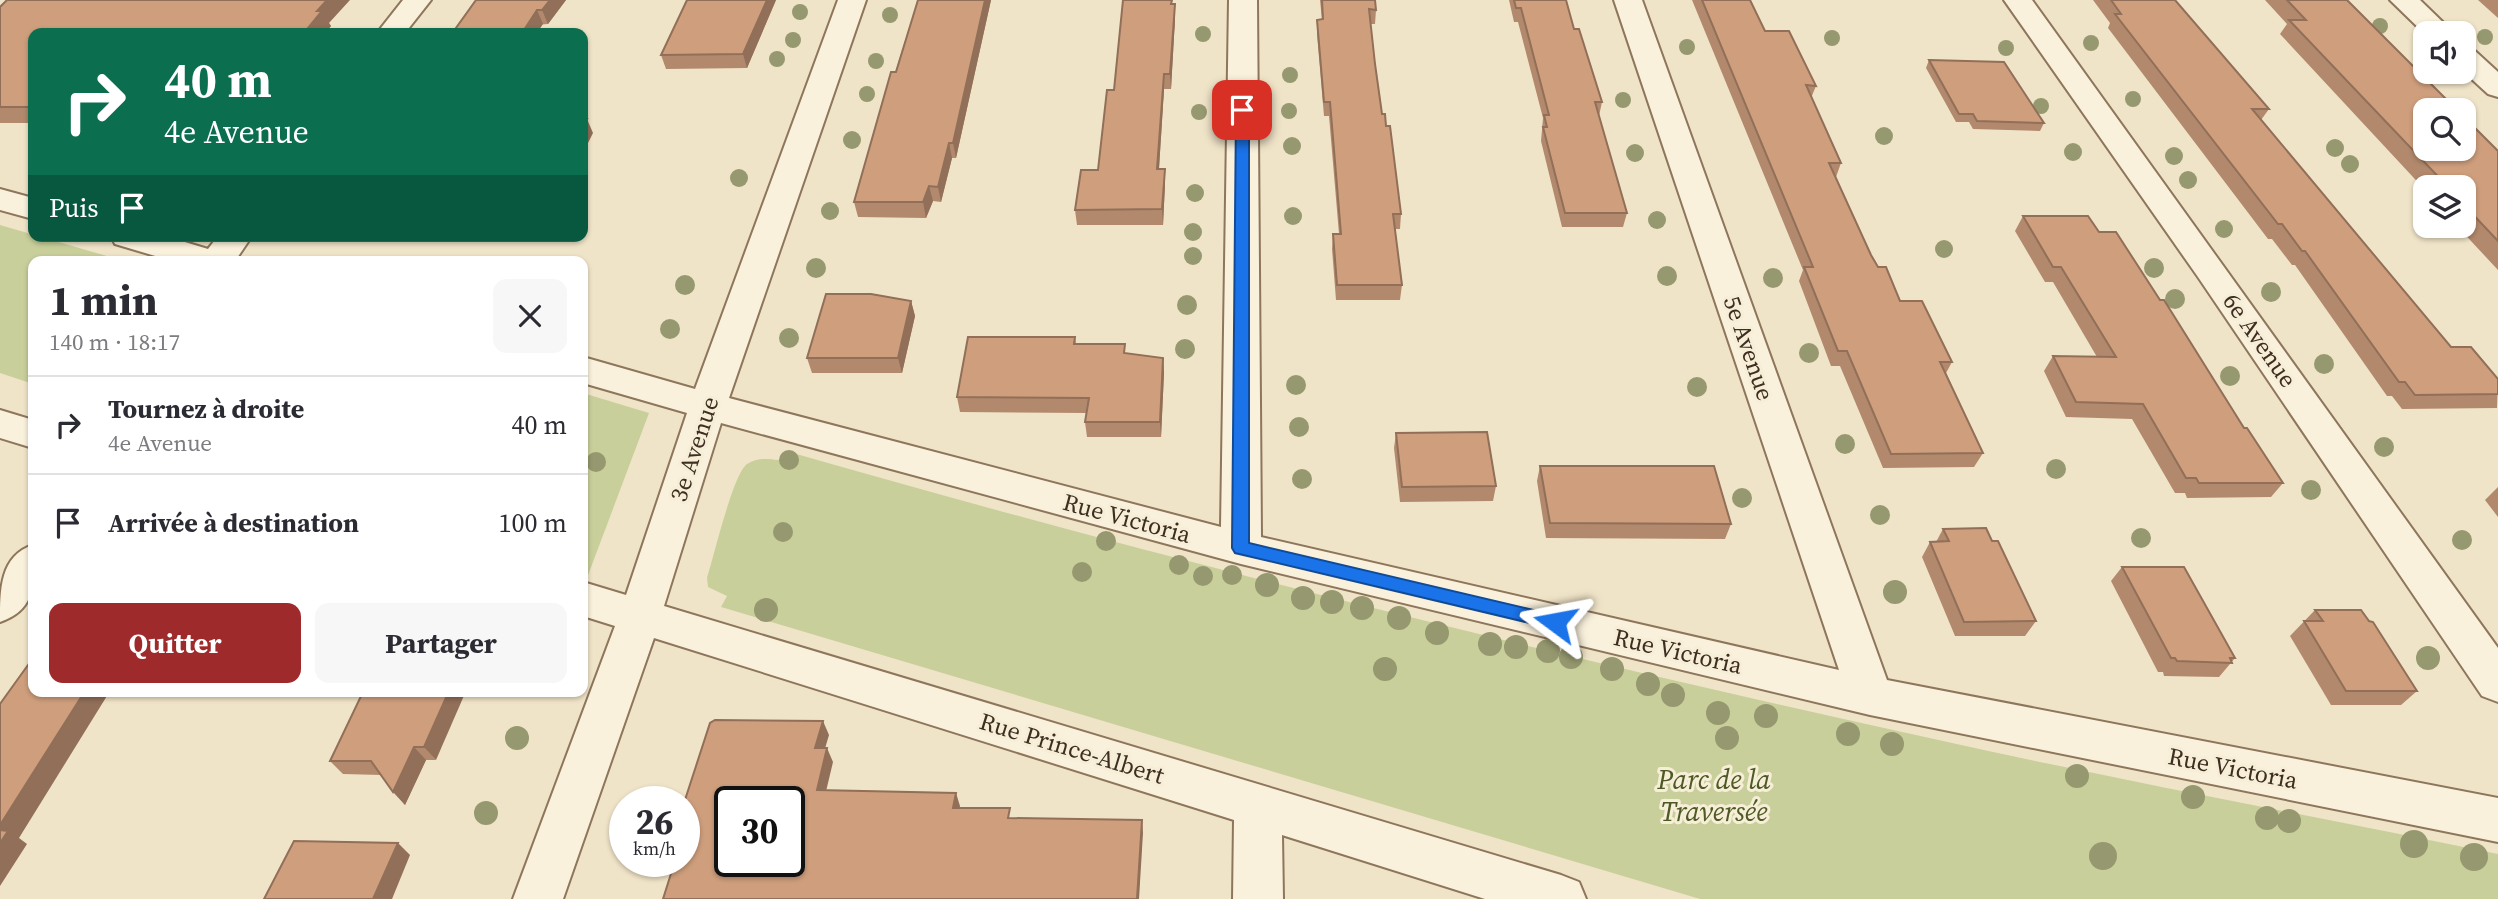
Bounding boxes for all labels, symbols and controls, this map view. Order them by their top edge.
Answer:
map controls [2413,21,2476,238]
button: sound [2413,21,2476,84]
text: 40 m [164,46,272,113]
icon: right [49,56,140,147]
pin [1212,80,1272,140]
icon: arrive [1223,91,1261,129]
button: search [2413,98,2476,161]
text: 4e Avenue [164,110,309,154]
button: layers [2413,175,2476,238]
icon: arrive [113,189,151,227]
text: Puis [49,190,99,226]
text: 1 min [49,271,158,329]
button: close [493,279,567,353]
street label: 6e Avenue [2215,286,2305,394]
street label: 5e Avenue [1716,291,1782,405]
text: 140 m · 18:17 [49,326,180,358]
text: Tournez à droite [108,391,304,427]
street label: 3e Avenue [662,392,726,506]
icon: right [49,406,87,444]
text: 40 m [512,407,567,443]
text: 4e Avenue [108,427,212,459]
street label: Rue Victoria [1059,485,1195,551]
icon: arrive [49,504,87,542]
text: Arrivée à destination [108,505,359,541]
text: 100 m [499,505,567,541]
position arrow [1518,585,1592,659]
button: Quitter [49,603,301,683]
button: Partager [315,603,567,683]
street label: Rue Victoria [1610,620,1746,682]
street label: Rue Prince-Albert [976,704,1168,792]
street label: Rue Victoria [2166,739,2301,797]
park label: Parc de la Traversée [1656,760,1771,830]
speed limit sign: 30 [714,786,805,877]
text: 26 [636,798,673,846]
text: km/h [633,836,676,861]

